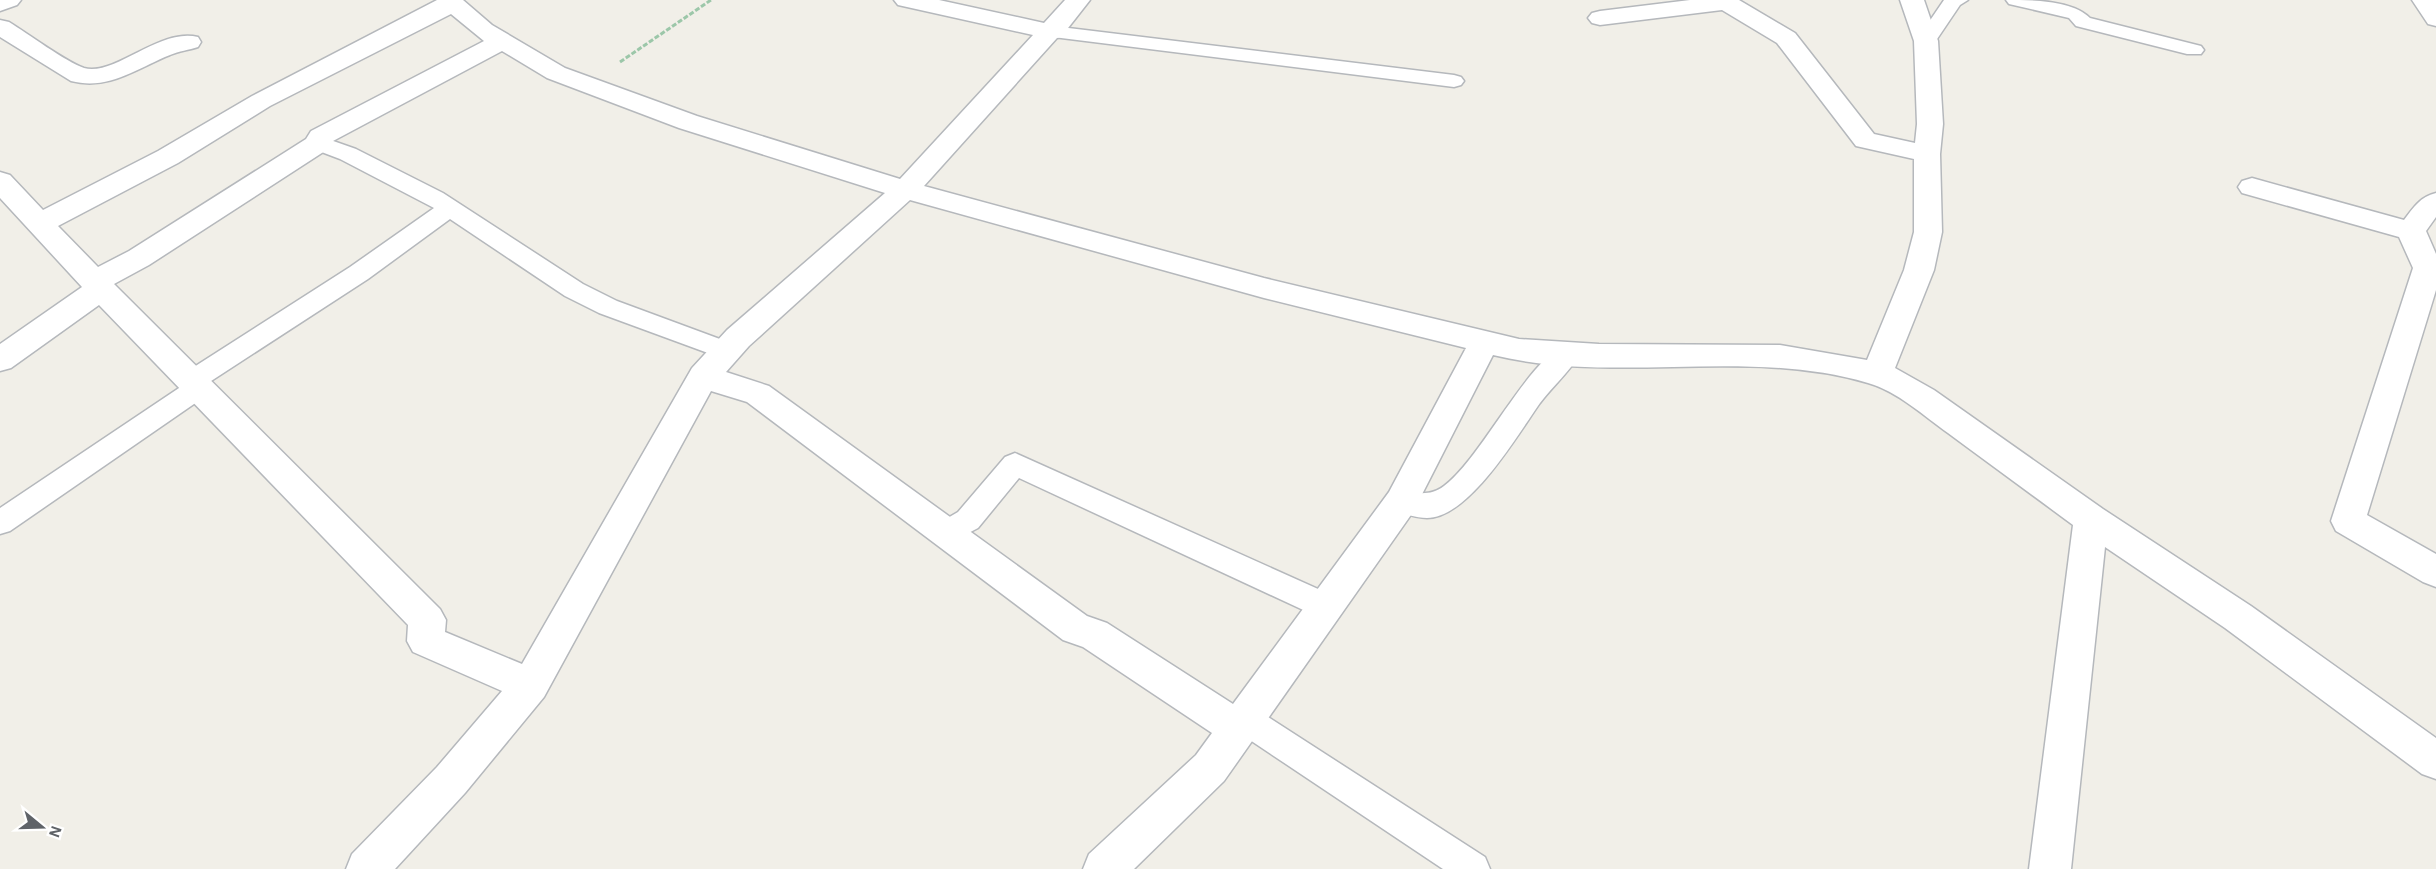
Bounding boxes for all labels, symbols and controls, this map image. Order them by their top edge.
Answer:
north arrow [12,797,72,857]
text: N [46,824,65,839]

